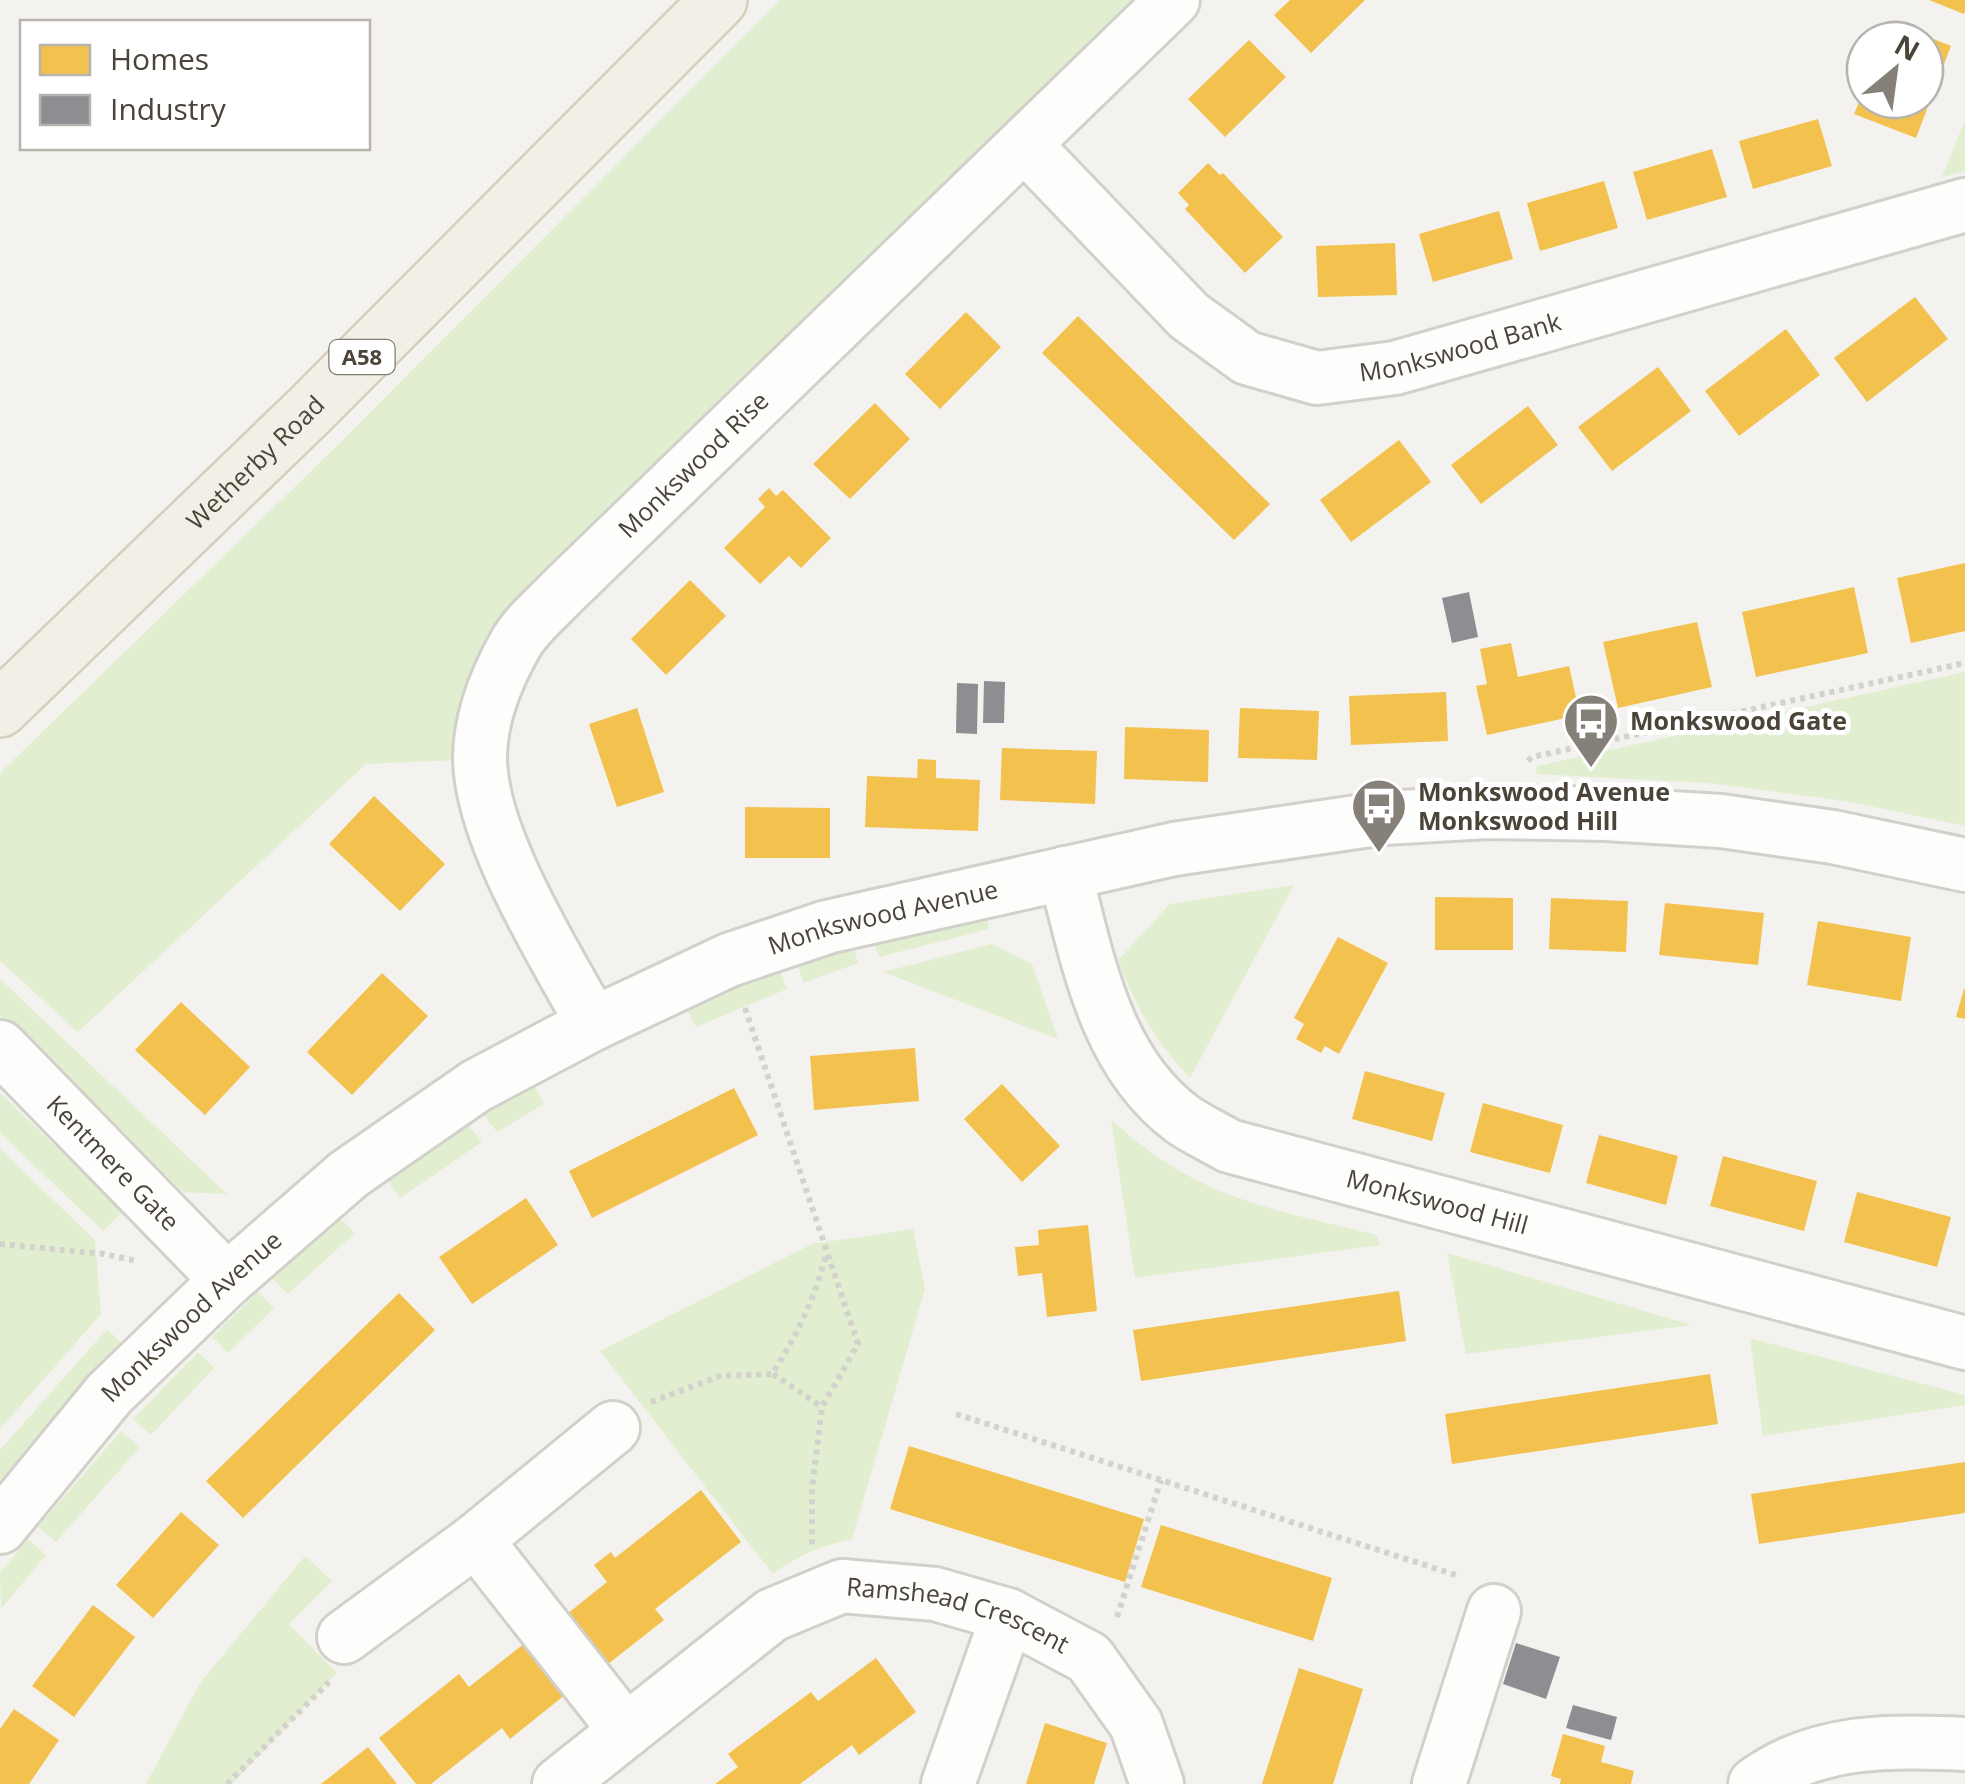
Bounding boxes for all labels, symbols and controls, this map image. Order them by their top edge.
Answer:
legend [20,20,370,150]
north arrow [1845,20,1945,120]
text: N [1888,25,1927,69]
text: Homes [110,38,209,79]
text: Industry [110,88,227,129]
street label: Monkswood Bank [1357,303,1565,388]
road number: A58 [330,340,394,374]
street label: Monkswood Rise [610,383,775,545]
street label: Wetherby Road [178,387,331,536]
bus stop icon: Monkswood Gate [1561,691,1621,770]
place label: Monkswood Gate [1630,703,1847,737]
place label: Monkswood Avenue Monkswood Hill [1418,774,1670,837]
bus stop icon: Monkswood Avenue Monkswood Hill [1349,776,1409,855]
street label: Monkswood Avenue [763,871,1001,962]
street label: Kentmere Gate [40,1087,188,1237]
street label: Monkswood Hill [1343,1160,1532,1241]
street label: Monkswood Avenue [93,1222,288,1409]
street label: Ramshead Crescent [845,1568,1076,1661]

